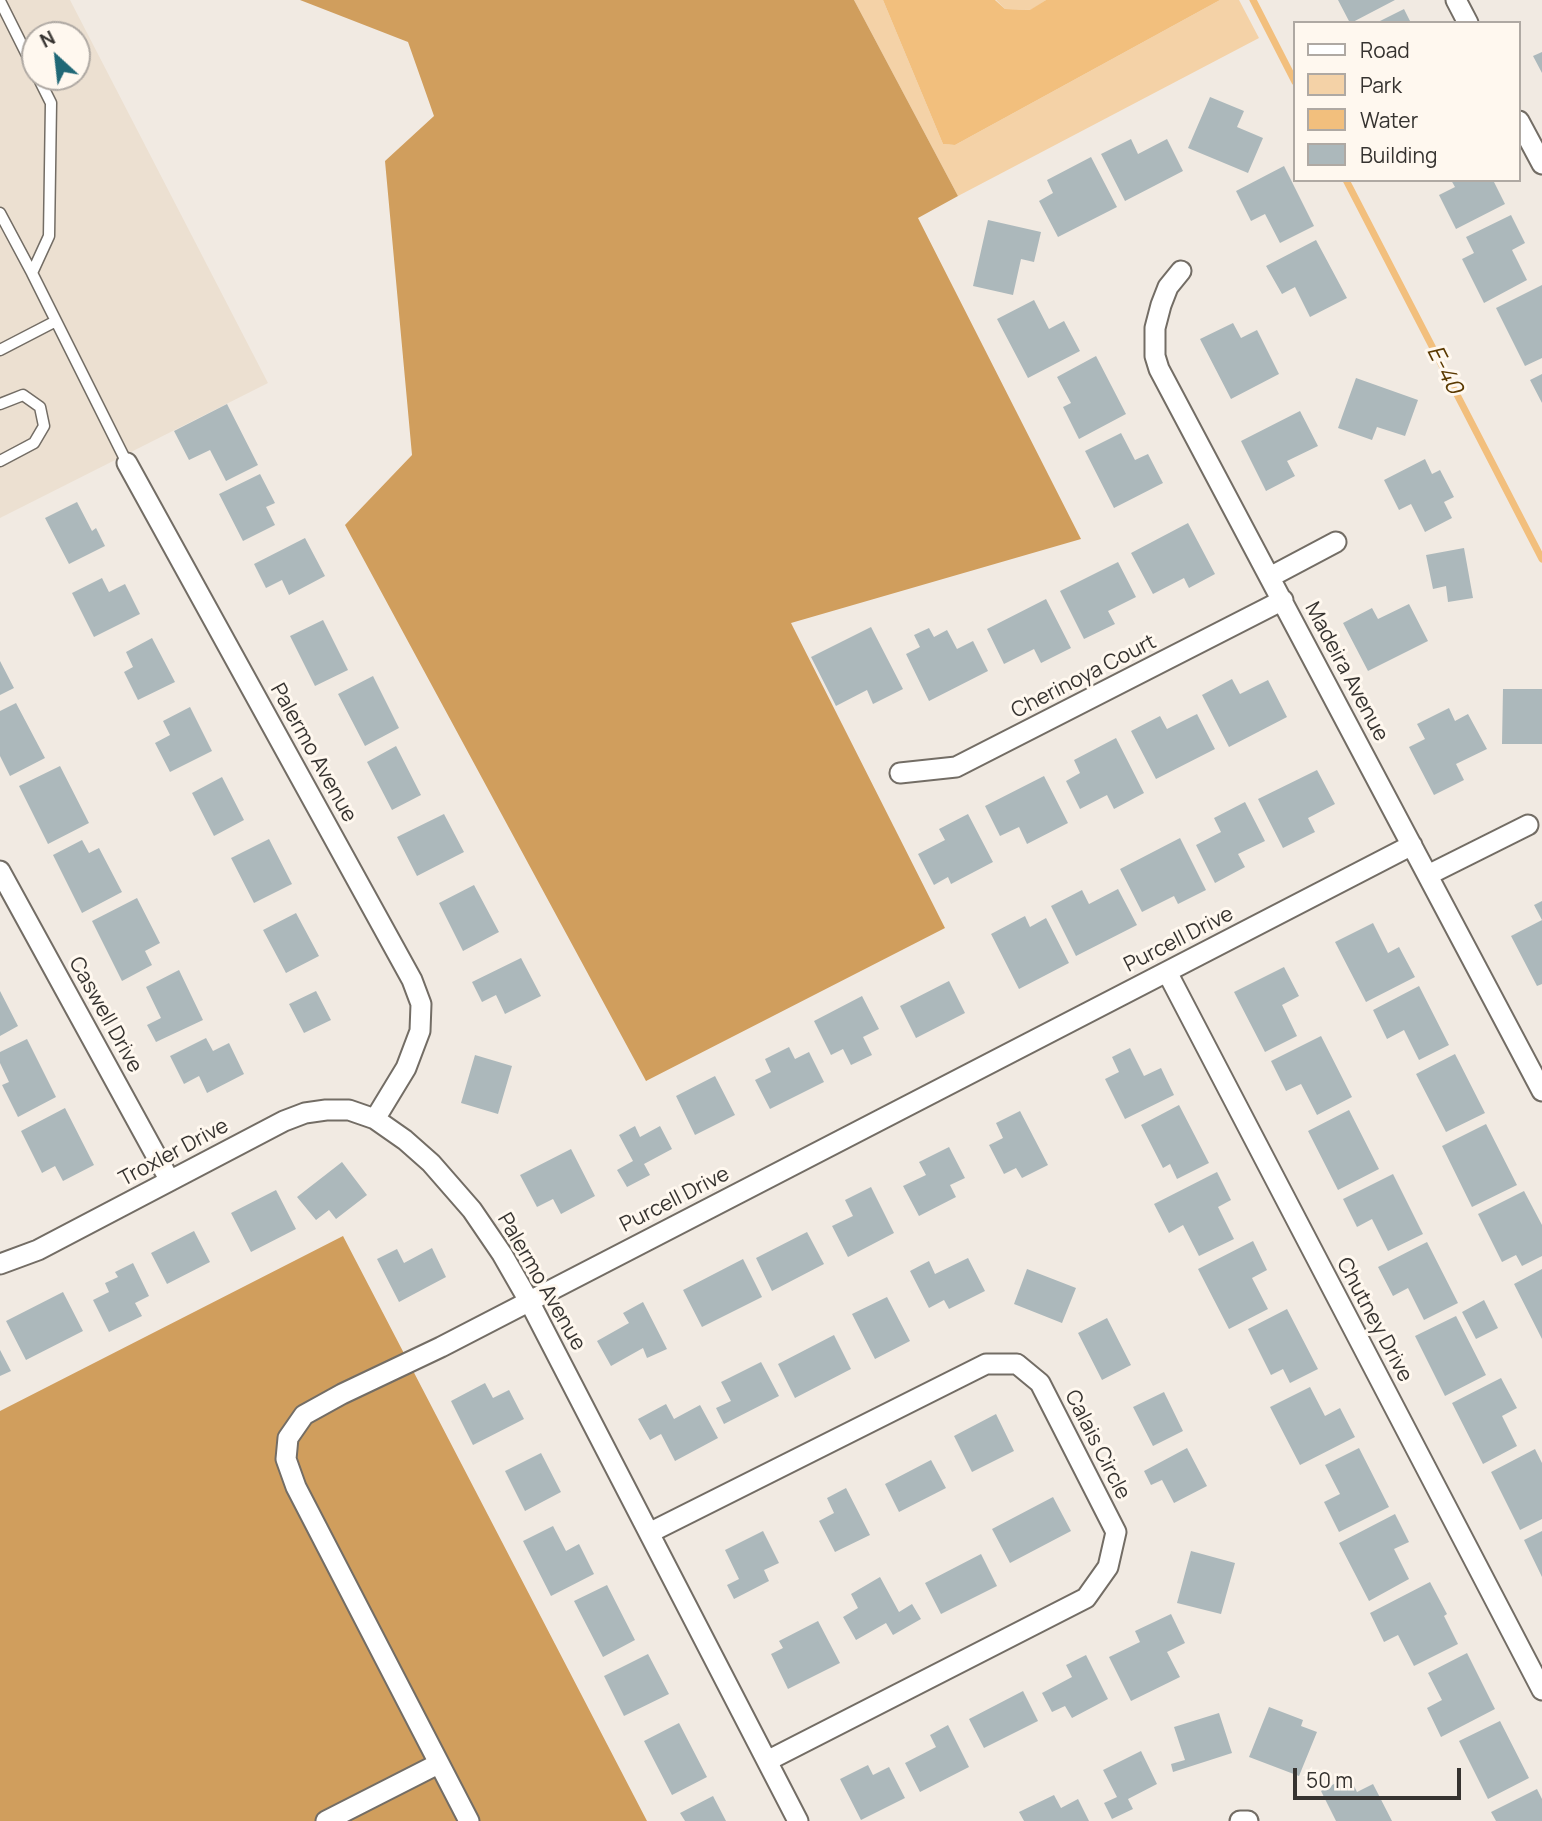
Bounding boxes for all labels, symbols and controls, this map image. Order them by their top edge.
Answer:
north arrow [21,21,91,91]
legend [1294,21,1521,182]
text: N [35,24,59,54]
text: Road [1360,36,1410,64]
text: Park [1360,71,1402,99]
text: Water [1360,106,1418,134]
text: Building [1360,141,1437,169]
water label: E-40 [1420,341,1468,399]
street label: Madeira Avenue [1299,598,1393,746]
street label: Cherinoya Court [1007,630,1161,724]
street label: Palermo Avenue [264,679,362,827]
street label: Purcell Drive [1120,902,1238,978]
street label: Caswell Drive [63,953,147,1077]
street label: Troxler Drive [115,1114,233,1192]
street label: Purcell Drive [616,1162,734,1238]
street label: Palermo Avenue [491,1209,591,1355]
street label: Chutney Drive [1331,1254,1417,1386]
street label: Calais Circle [1059,1386,1135,1504]
scale bar [1297,1755,1465,1799]
text: 50 m [1306,1766,1353,1794]

